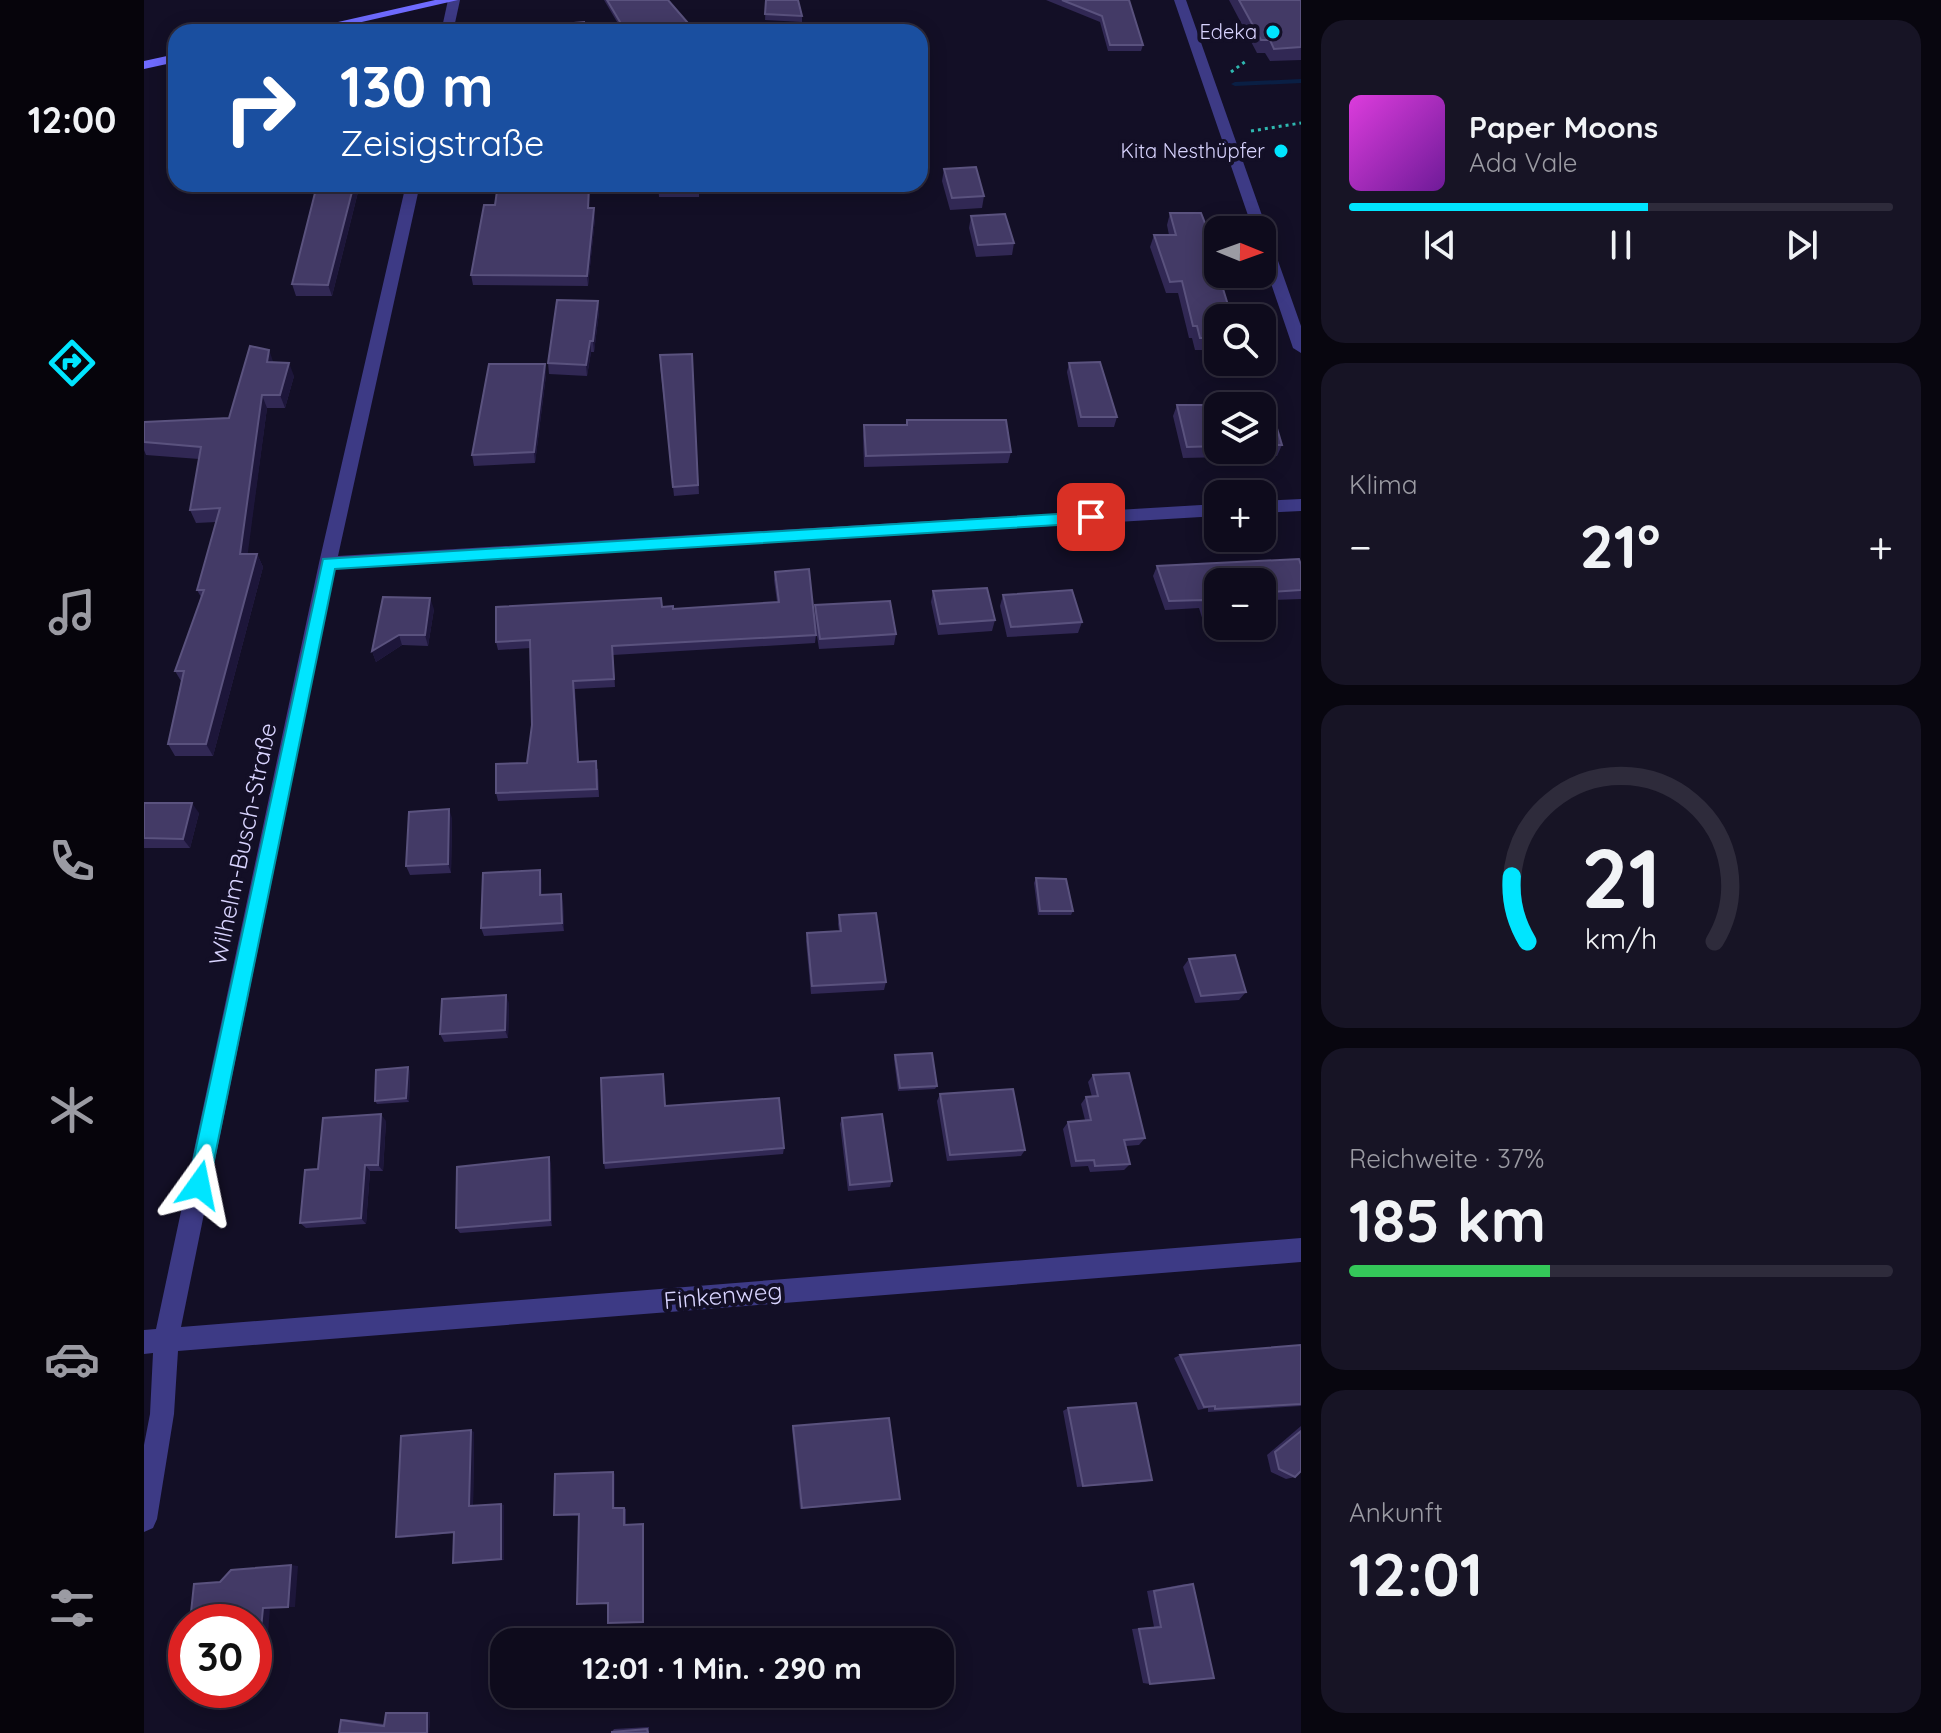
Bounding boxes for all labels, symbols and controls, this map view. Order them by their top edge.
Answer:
place label: Edeka [1200,19,1257,44]
marker: Edeka [1264,23,1282,41]
text: 130 m [340,51,494,121]
icon: right [208,56,312,160]
text: 12:00 [28,97,116,142]
text: Paper Moons [1469,108,1658,146]
text: Zeisigstraße [340,120,544,165]
place label: Kita Nesthüpfer [1121,138,1265,163]
marker: Kita Nesthüpfer [1272,142,1290,160]
text: Ada Vale [1469,146,1578,179]
north arrow [1204,216,1276,288]
map controls [1204,216,1276,640]
icon: previous [1418,223,1462,267]
icon: pause [1599,223,1643,267]
icon: next [1780,223,1824,267]
button: search [1204,304,1276,376]
icon: directions [44,335,100,391]
button: layers [1204,392,1276,464]
text: Klima [1349,468,1418,501]
button: + [1204,480,1276,552]
pin [1057,483,1125,551]
icon: arrive [1069,495,1113,539]
text: 21° [1580,508,1661,583]
text: − [1349,519,1372,574]
text: + [1868,519,1893,574]
button: − [1204,568,1276,640]
icon: music [44,584,100,640]
street label: Wilhelm-Busch-Straße [202,720,282,968]
text: 21 [1581,825,1661,929]
icon: phone [44,833,100,889]
text: km/h [1585,921,1657,957]
icon: climate [44,1082,100,1138]
text: Reichweite · 37% [1349,1142,1544,1175]
position arrow [157,1143,241,1227]
text: 185 km [1349,1182,1546,1257]
street label: Finkenweg [662,1275,783,1315]
icon: car [44,1331,100,1387]
text: Ankunft [1349,1496,1443,1529]
text: 12:01 [1349,1536,1483,1611]
icon: filters [44,1580,100,1636]
speed limit sign: 30 [168,1604,272,1708]
text: 12:01 · 1 Min. · 290 m [582,1649,862,1687]

